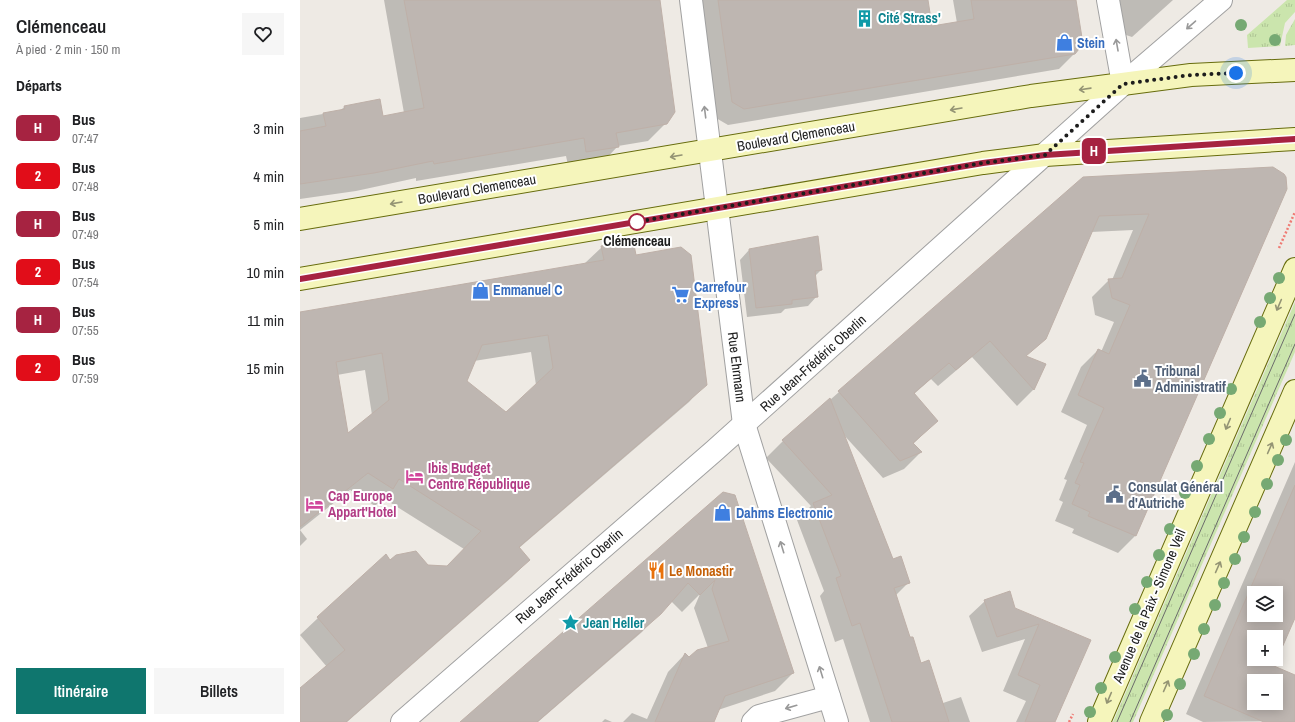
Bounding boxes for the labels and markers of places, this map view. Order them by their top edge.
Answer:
building icon: Cité Strass' [855,8,875,28]
place label: Cité Strass' [878,9,941,27]
shop icon: Stein [1054,33,1074,53]
place label: Stein [1077,34,1105,52]
marker: Clémenceau [628,213,646,231]
place label: Clémenceau [603,232,671,250]
place label: Carrefour Express [694,278,747,312]
shop icon: Emmanuel C [470,280,490,300]
place label: Emmanuel C [493,281,563,299]
supermarket icon: Carrefour Express [671,285,691,305]
place label: Tribunal Administratif [1155,362,1226,396]
public building icon: Tribunal Administratif [1132,369,1152,389]
place label: Ibis Budget Centre République [428,459,530,493]
hotel icon: Ibis Budget Centre République [405,466,425,486]
place label: Consulat Général d'Autriche [1128,478,1223,512]
public building icon: Consulat Général d'Autriche [1105,485,1125,505]
place label: Cap Europe Appart'Hotel [328,487,396,521]
hotel icon: Cap Europe Appart'Hotel [305,494,325,514]
shop icon: Dahms Electronic [713,503,733,523]
place label: Dahms Electronic [736,504,833,522]
restaurant icon: Le Monastir [646,561,666,581]
place label: Le Monastir [669,562,734,580]
place icon: Jean Heller [560,613,580,633]
place label: Jean Heller [583,614,645,632]

